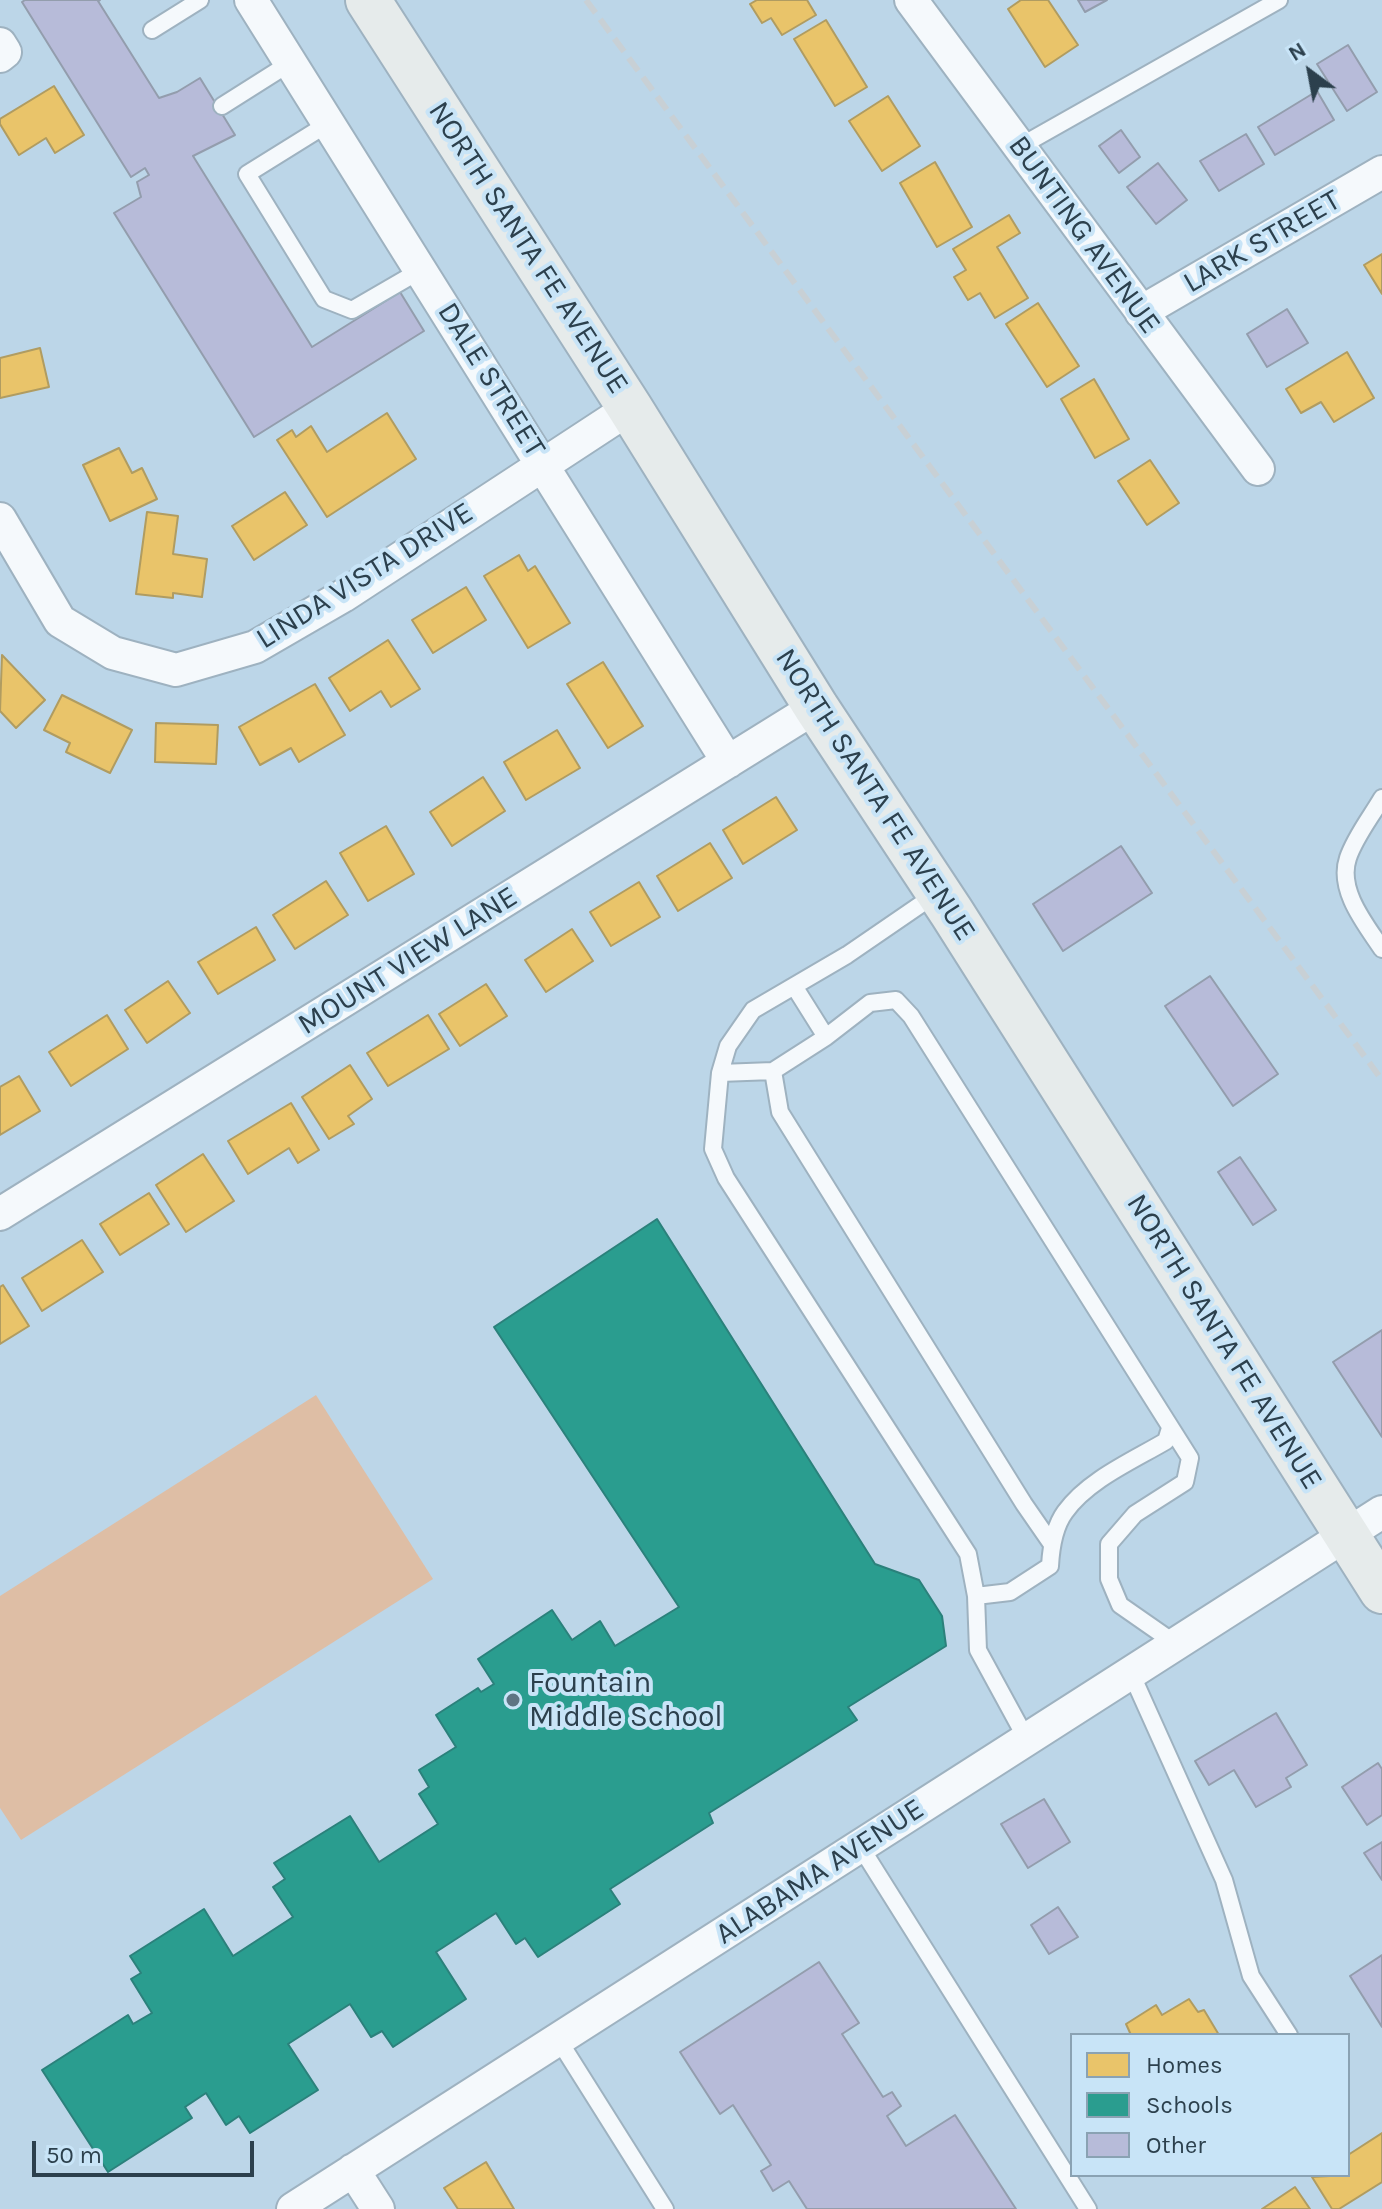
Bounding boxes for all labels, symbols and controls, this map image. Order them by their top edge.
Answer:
north arrow [1270,32,1350,112]
text: N [1284,36,1311,67]
street label: NORTH SANTA FE AVENUE [420,95,636,401]
street label: BUNTING AVENUE [1000,129,1168,341]
street label: LARK STREET [1177,183,1347,301]
street label: DALE STREET [429,296,553,464]
street label: LINDA VISTA DRIVE [250,495,480,657]
street label: NORTH SANTA FE AVENUE [767,642,983,948]
street label: MOUNT VIEW LANE [292,879,524,1043]
street label: NORTH SANTA FE AVENUE [1118,1188,1330,1496]
place label: Fountain Middle School [529,1665,723,1736]
marker: Fountain Middle School [504,1691,522,1709]
street label: ALABAMA AVENUE [709,1791,931,1953]
legend [1070,2033,1350,2177]
text: Homes [1146,2051,1223,2079]
text: Schools [1146,2091,1233,2119]
scale bar [36,2125,258,2175]
text: Other [1146,2131,1206,2159]
text: 50 m [46,2141,102,2169]

